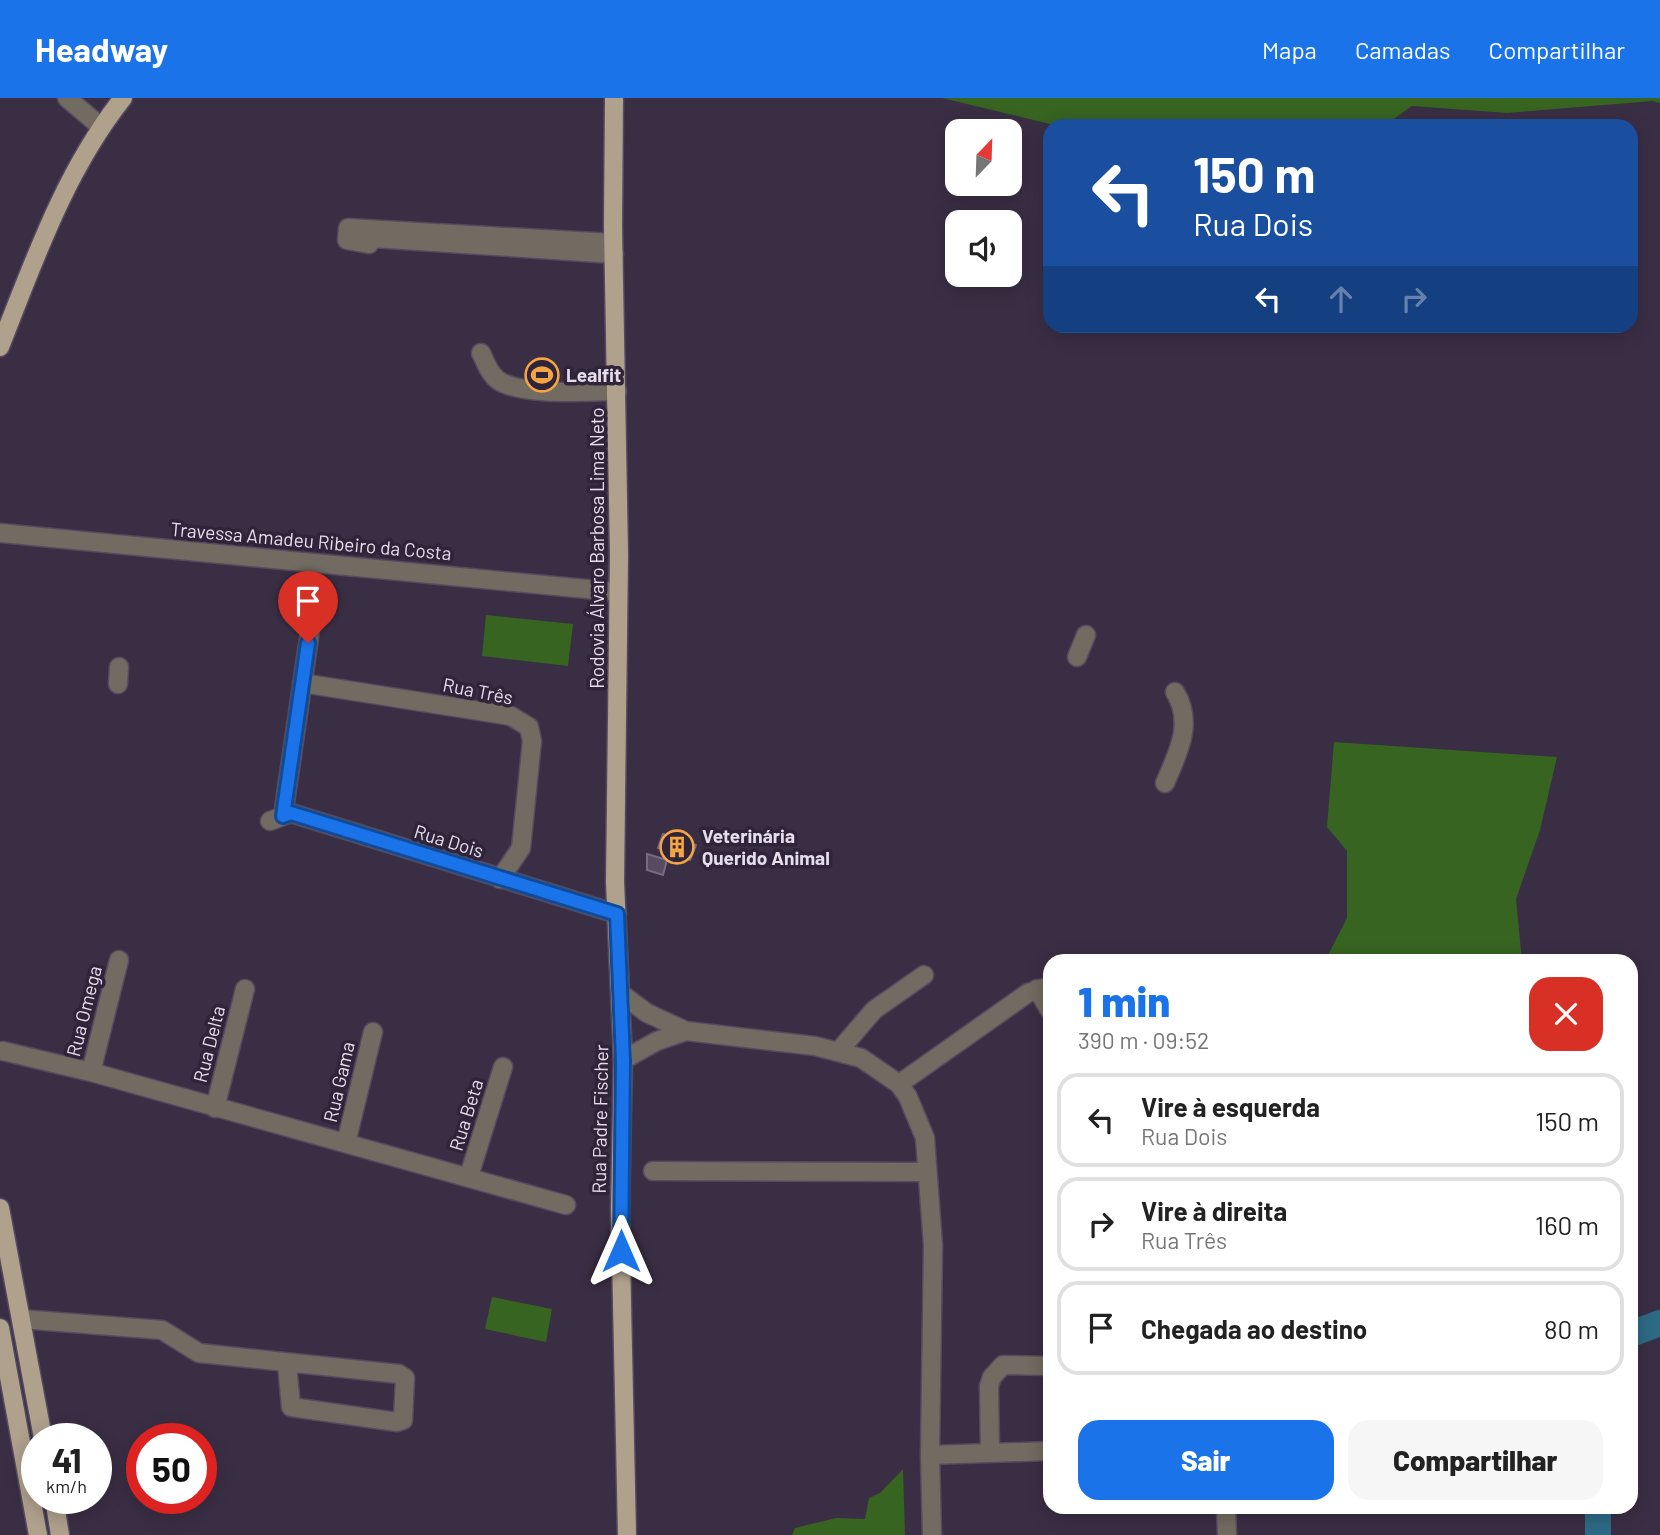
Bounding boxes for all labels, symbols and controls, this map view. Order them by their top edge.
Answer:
text: Headway [35,29,168,69]
text: Mapa [1262,35,1317,64]
text: Camadas [1355,35,1451,64]
text: Compartilhar [1489,35,1625,64]
north arrow [945,119,1022,196]
map controls [945,119,1022,287]
text: 150 m [1193,144,1315,203]
icon: left [1078,147,1169,238]
text: Rua Dois [1193,204,1313,242]
button: sound [945,210,1022,287]
icon: left [1249,280,1287,318]
icon: ahead [1322,280,1360,318]
icon: right [1395,280,1433,318]
sports icon: Lealfit [523,356,561,394]
place label: Lealfit [566,363,621,386]
street label: Rodovia Álvaro Barbosa Lima Neto [585,407,608,689]
street label: Travessa Amadeu Ribeiro da Costa [170,517,453,564]
pin [278,571,338,643]
icon: arrive [289,582,327,620]
street label: Rua Três [441,672,515,709]
street label: Rua Dois [412,819,487,862]
place label: Veterinária Querido Animal [702,824,830,869]
building icon: Veterinária Querido Animal [658,828,696,866]
street label: Rua Omega [61,963,106,1059]
text: 1 min [1078,975,1170,1025]
button: close [1529,977,1603,1051]
street label: Rua Delta [188,1003,229,1085]
text: 390 m · 09:52 [1078,1026,1209,1054]
street label: Rua Gama [318,1039,359,1124]
street label: Rua Padre Fischer [587,1044,612,1194]
street label: Rua Beta [444,1076,487,1154]
text: Vire à esquerda [1141,1091,1320,1122]
icon: left [1082,1101,1120,1139]
text: 150 m [1535,1105,1599,1136]
text: Rua Dois [1141,1122,1227,1150]
text: Vire à direita [1141,1195,1287,1226]
icon: right [1082,1205,1120,1243]
text: 160 m [1535,1209,1599,1240]
position arrow [584,1214,658,1288]
text: Rua Três [1141,1226,1227,1254]
icon: arrive [1082,1309,1120,1347]
text: Chegada ao destino [1141,1313,1367,1344]
text: 80 m [1544,1313,1599,1344]
button: Sair [1078,1420,1334,1500]
button: Compartilhar [1348,1420,1603,1500]
speed limit sign: 50 [126,1423,217,1514]
text: 41 [51,1438,82,1480]
text: km/h [46,1475,87,1497]

